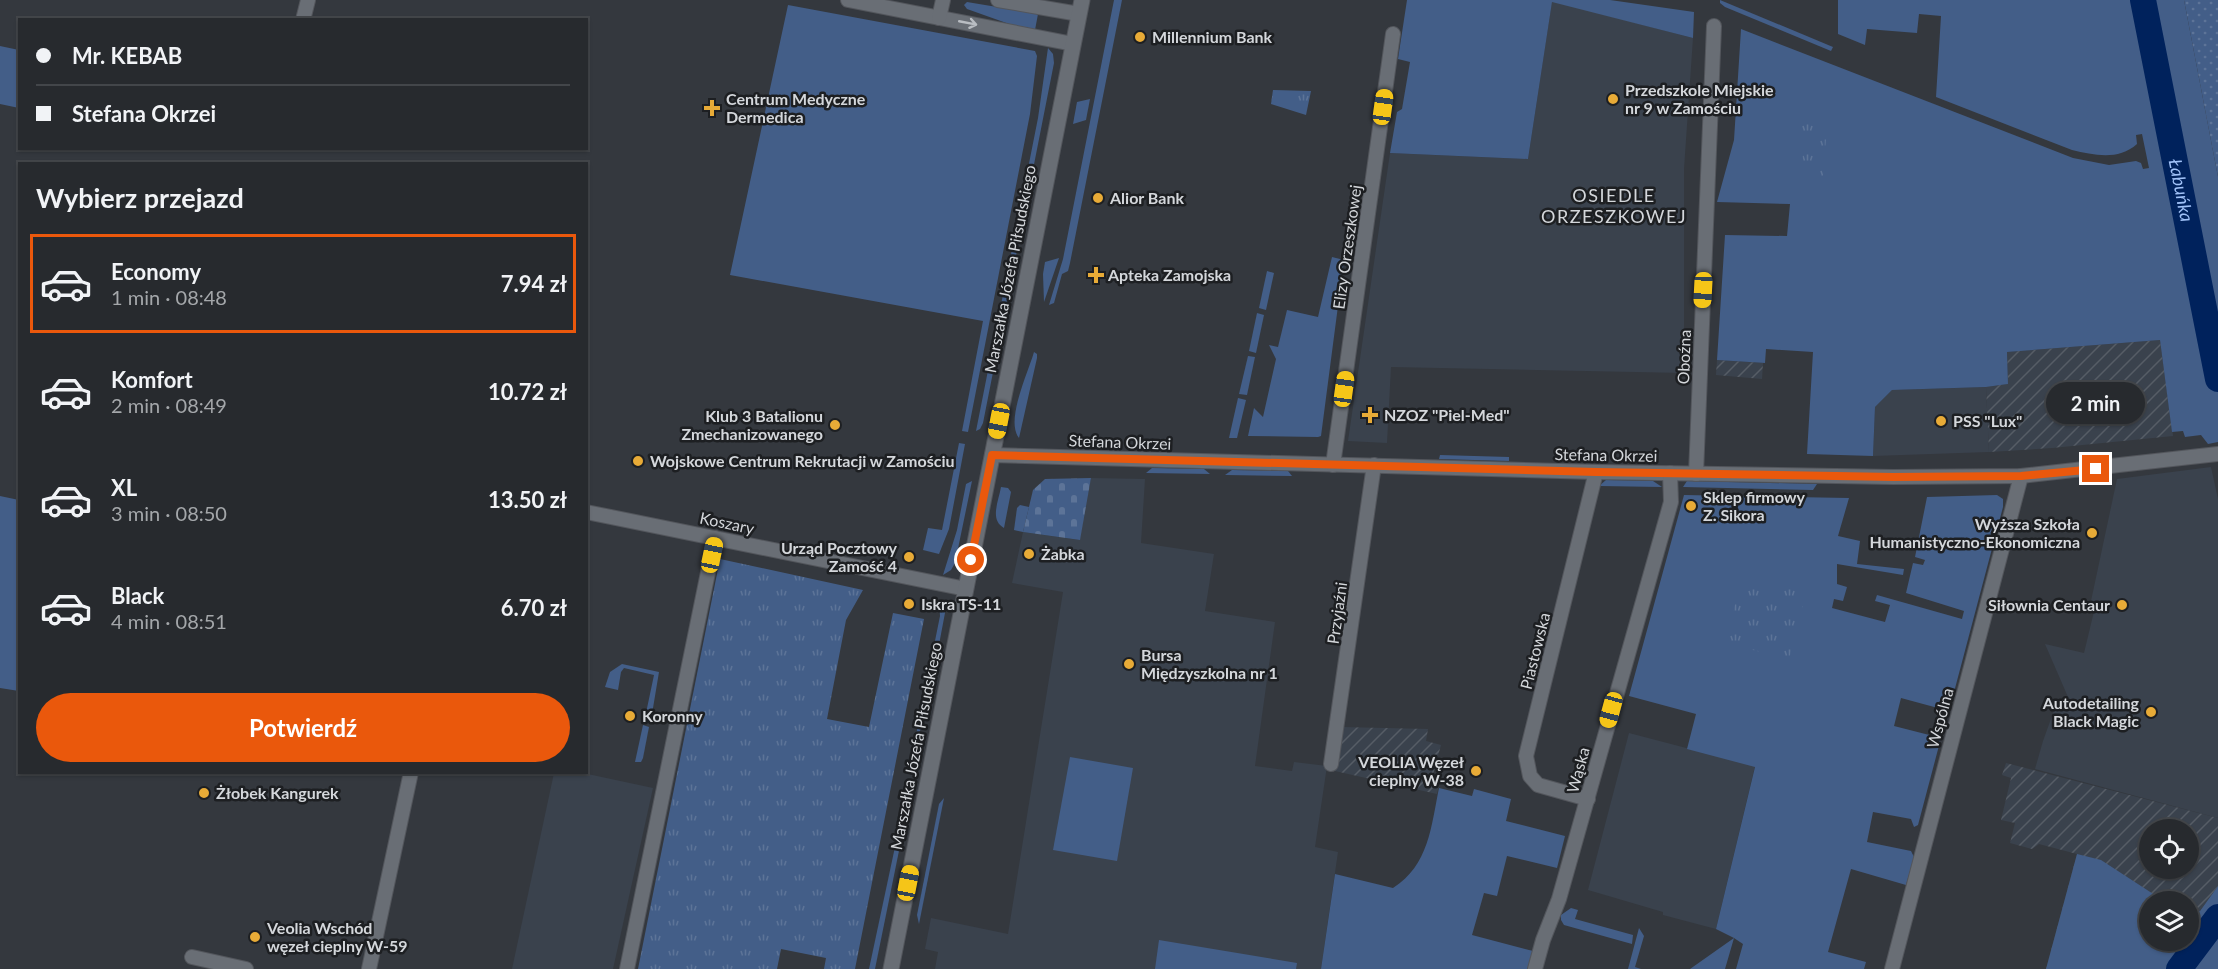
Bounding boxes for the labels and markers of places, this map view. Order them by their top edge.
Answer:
place label: Millennium Bank [1152,27,1273,46]
marker: Millennium Bank [1133,30,1147,44]
place label: Przedszkole Miejskie nr 9 w Zamościu [1625,80,1774,117]
place label: Centrum Medyczne Dermedica [726,89,866,126]
marker: Przedszkole Miejskie nr 9 w Zamościu [1606,92,1620,106]
marker: Centrum Medyczne Dermedica [703,99,721,117]
place label: Alior Bank [1109,188,1184,207]
marker: Alior Bank [1091,191,1105,205]
place label: Apteka Zamojska [1107,265,1231,284]
marker: Apteka Zamojska [1089,268,1103,282]
place label: NZOZ "Piel-Med" [1384,405,1510,424]
place label: Klub 3 Batalionu Zmechanizowanego [681,406,823,443]
marker: NZOZ "Piel-Med" [1361,406,1379,424]
place label: PSS "Lux" [1953,411,2022,430]
marker: PSS "Lux" [1934,414,1948,428]
marker: Klub 3 Batalionu Zmechanizowanego [828,418,842,432]
place label: Wojskowe Centrum Rekrutacji w Zamościu [650,451,954,470]
marker: Wojskowe Centrum Rekrutacji w Zamościu [631,454,645,468]
place label: Sklep firmowy Z. Sikora [1703,487,1806,524]
marker: Sklep firmowy Z. Sikora [1684,499,1698,513]
place label: Wyższa Szkoła Humanistyczno-Ekonomiczna [1869,514,2080,551]
marker: Wyższa Szkoła Humanistyczno-Ekonomiczna [2085,526,2099,540]
place label: Urząd Pocztowy Zamość 4 [781,538,898,575]
place label: Żabka [1041,544,1085,563]
marker: Żabka [1022,547,1036,561]
marker: Urząd Pocztowy Zamość 4 [902,550,916,564]
place label: Iskra TS-11 [921,594,1001,613]
place label: Siłownia Centaur [1988,595,2110,614]
marker: Iskra TS-11 [902,597,916,611]
marker: Siłownia Centaur [2115,598,2129,612]
place label: Bursa Międzyszkolna nr 1 [1141,645,1278,682]
marker: Bursa Międzyszkolna nr 1 [1122,657,1136,671]
place label: Autodetailing Black Magic [2042,693,2140,730]
marker: Autodetailing Black Magic [2144,705,2158,719]
place label: Koronny [642,706,703,725]
marker: Koronny [623,709,637,723]
place label: VEOLIA Węzeł cieplny W-38 [1357,752,1465,789]
marker: VEOLIA Węzeł cieplny W-38 [1469,764,1483,778]
place label: Żłobek Kangurek [216,783,339,802]
marker: Żłobek Kangurek [197,786,211,800]
place label: Veolia Wschód węzeł cieplny W-59 [266,918,408,955]
marker: Veolia Wschód węzeł cieplny W-59 [248,930,262,944]

